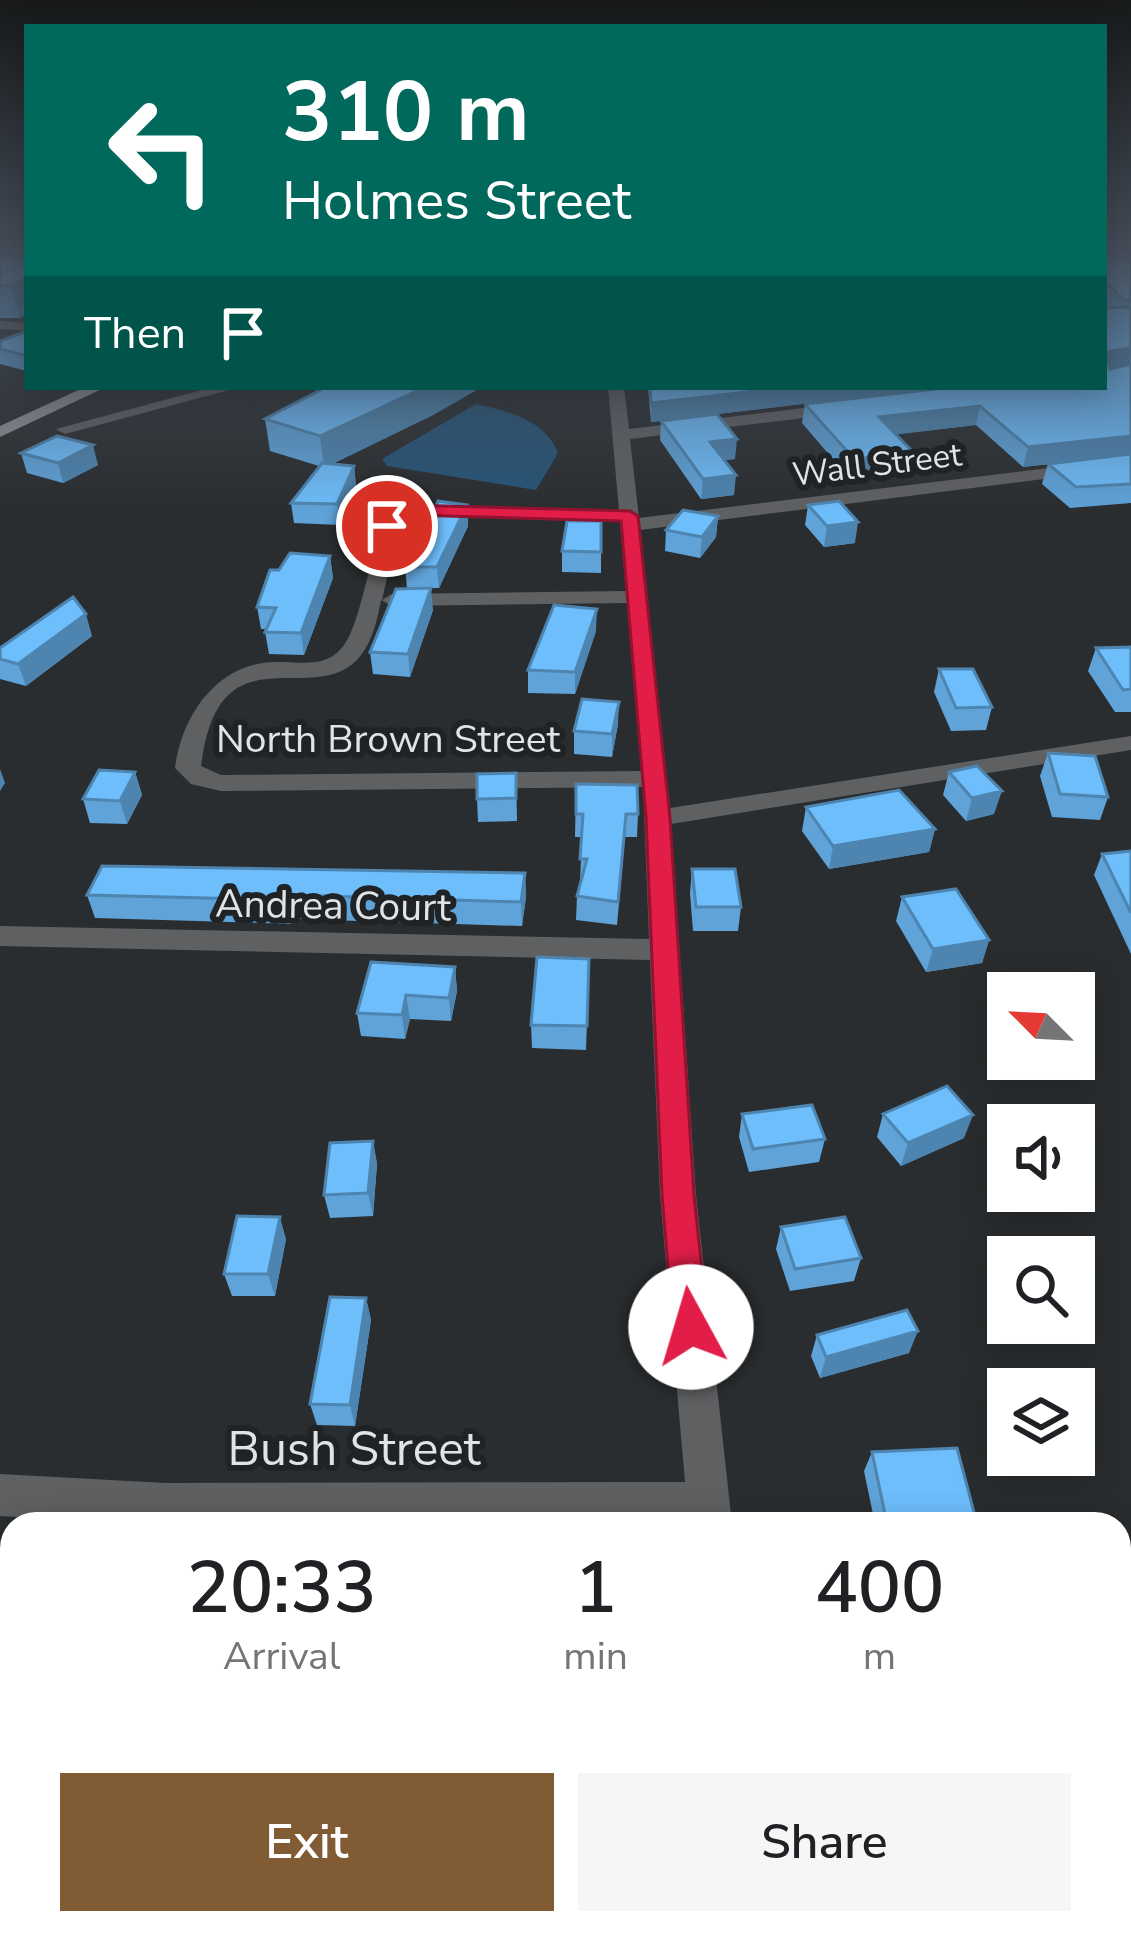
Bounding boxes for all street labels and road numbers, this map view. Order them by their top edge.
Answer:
street label: Wall Street [790,432,965,498]
street label: North Brown Street [216,713,560,766]
street label: Andrea Court [215,877,452,935]
street label: Bush Street [227,1416,482,1482]

